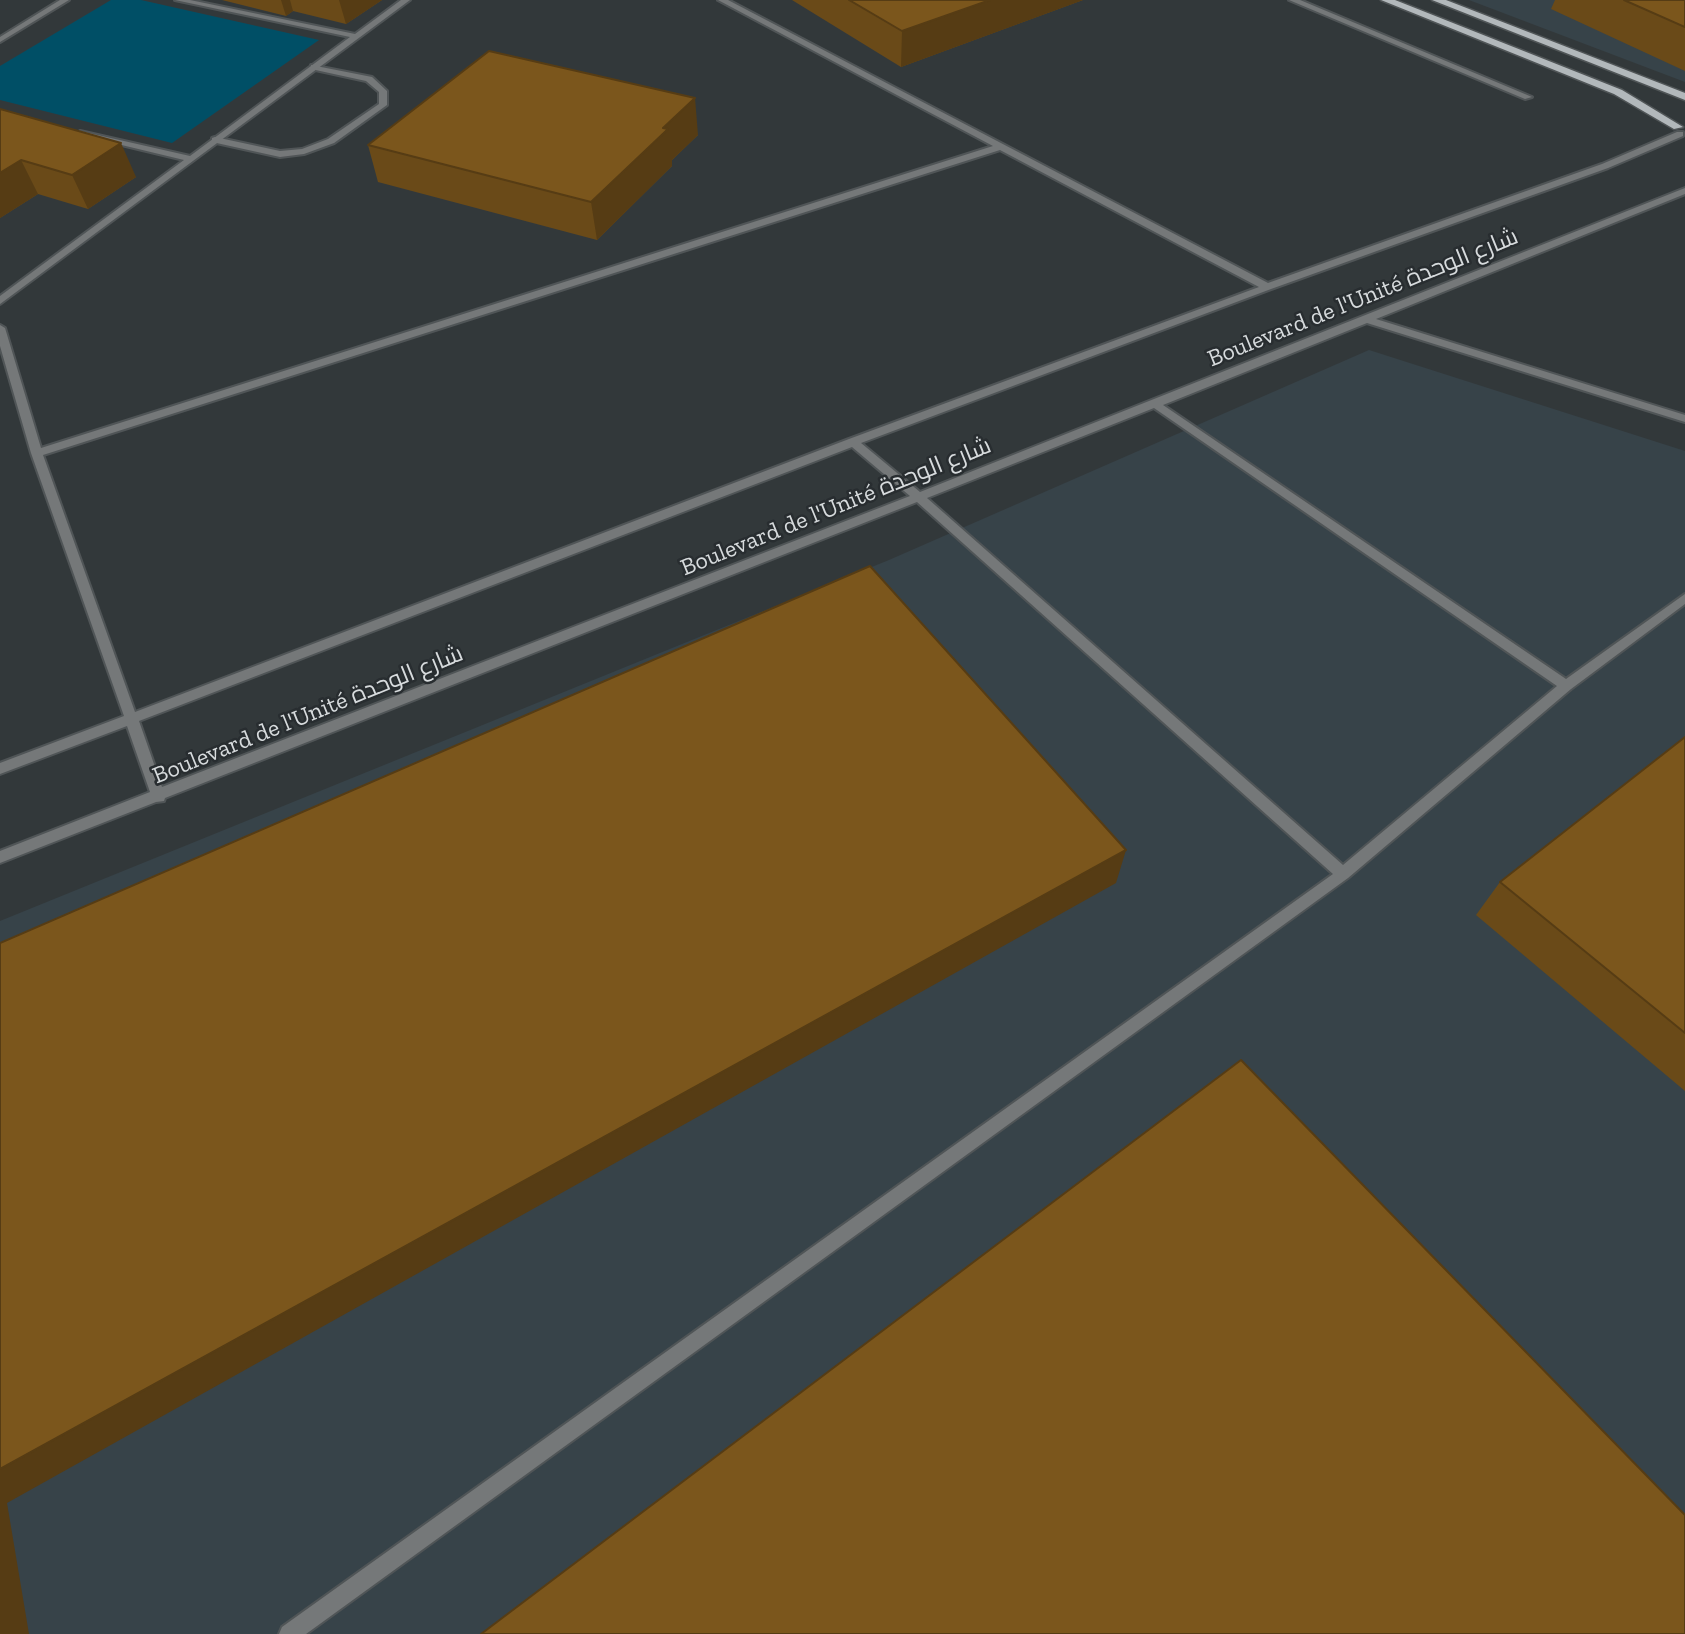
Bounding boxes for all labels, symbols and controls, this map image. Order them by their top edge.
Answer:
street label: Boulevard de l'Unité شارع الوحدة [1203,222,1523,374]
street label: Boulevard de l'Unité شارع الوحدة [676,431,996,583]
street label: Boulevard de l'Unité شارع الوحدة [148,639,468,791]

